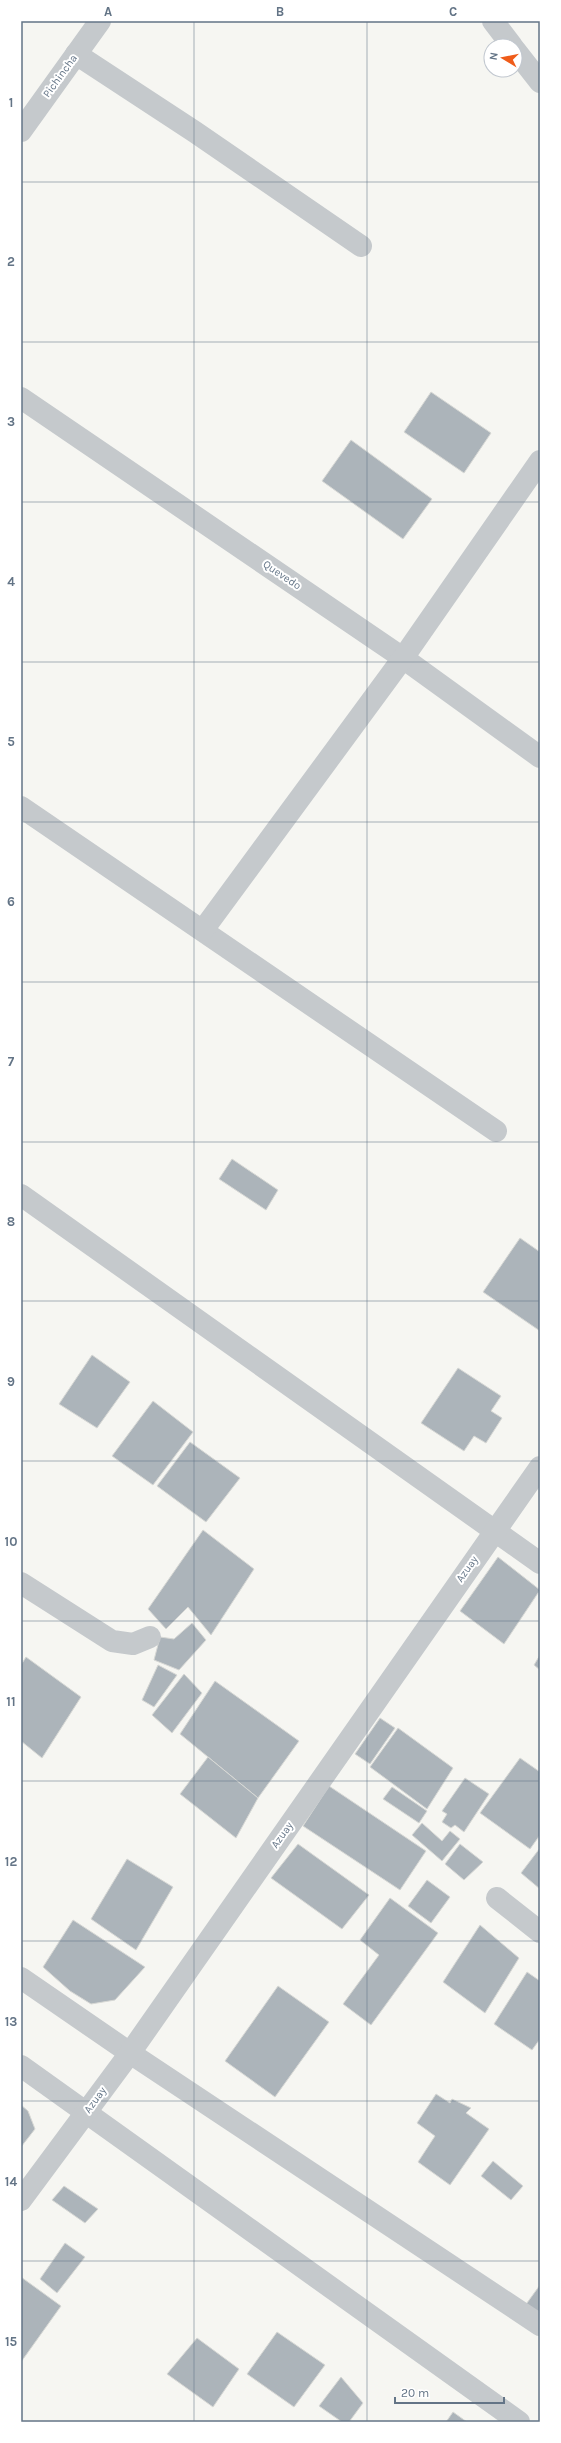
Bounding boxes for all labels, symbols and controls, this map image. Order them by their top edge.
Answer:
text: A [104,4,112,19]
text: B [276,4,284,19]
text: C [449,4,457,19]
north arrow [483,38,523,78]
text: N [487,51,501,61]
street label: Pichincha [40,52,80,100]
text: 1 [9,95,13,110]
text: 2 [7,254,15,269]
text: 3 [7,414,15,429]
street label: Quevedo [260,558,304,592]
text: 4 [7,574,15,589]
text: 5 [7,734,15,749]
text: 6 [7,894,15,909]
text: 7 [8,1054,15,1069]
text: 8 [7,1214,15,1229]
text: 9 [7,1374,15,1389]
text: 10 [5,1534,17,1549]
street label: Azuay [453,1553,481,1585]
text: 11 [6,1694,16,1709]
street label: Azuay [268,1819,296,1851]
text: 12 [5,1854,17,1869]
text: 13 [5,2014,17,2029]
street label: Azuay [81,2084,109,2116]
text: 14 [5,2174,17,2189]
text: 15 [5,2334,18,2349]
scale bar [395,2379,504,2405]
text: 20 m [401,2386,429,2400]

